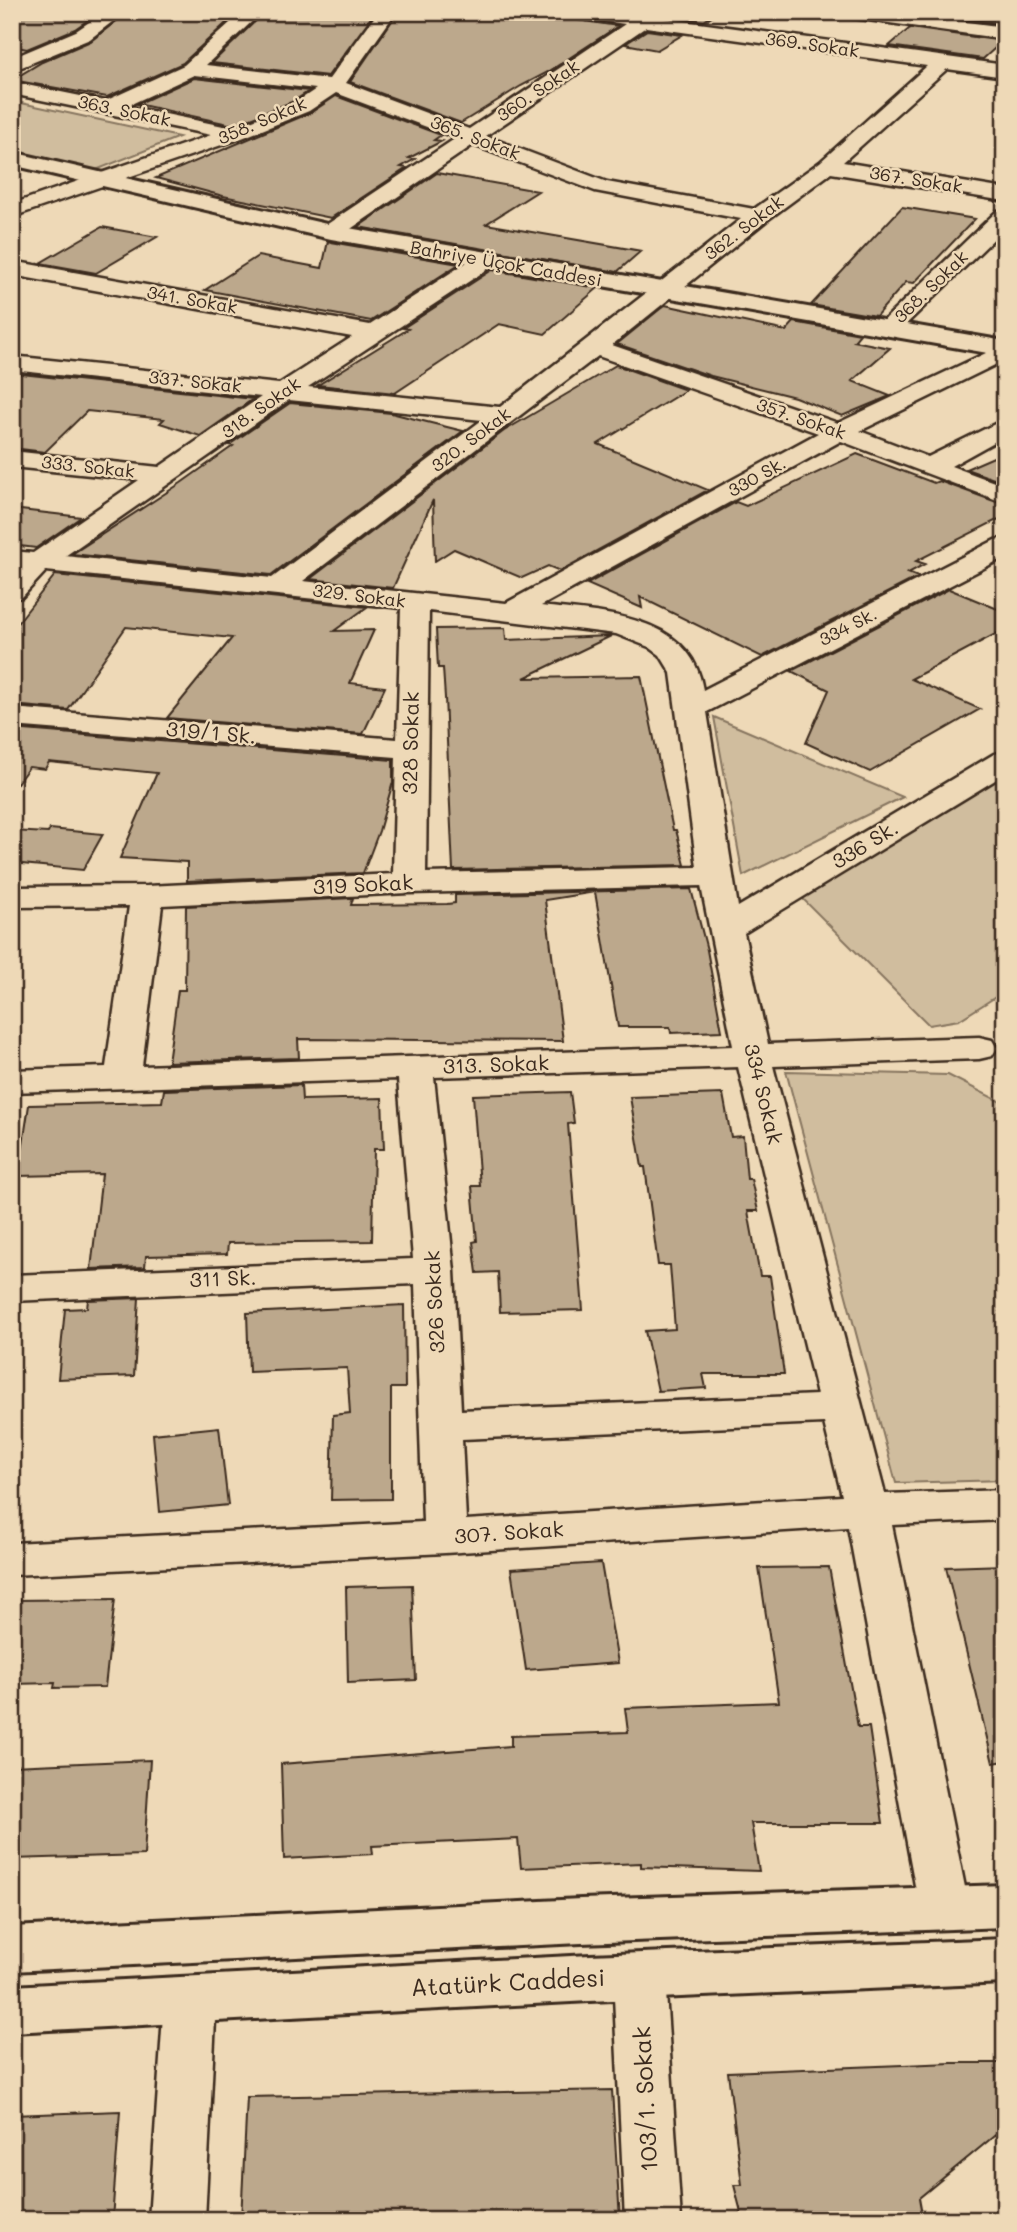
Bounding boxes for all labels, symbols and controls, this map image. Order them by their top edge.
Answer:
street label: 369. Sokak [764,26,860,62]
street label: 360. Sokak [491,54,583,127]
street label: 363. Sokak [76,88,173,132]
street label: 358. Sokak [214,91,310,150]
street label: 365. Sokak [427,109,524,165]
street label: 367. Sokak [868,160,964,198]
street label: 362. Sokak [699,189,788,265]
street label: Bahriye Üçok Caddesi [408,234,604,292]
street label: 368. Sokak [888,245,973,328]
street label: 341. Sokak [145,279,239,319]
street label: 337. Sokak [147,364,243,398]
street label: 318. Sokak [216,371,305,443]
street label: 357. Sokak [753,392,849,445]
street label: 320. Sokak [426,401,515,477]
street label: 333. Sokak [40,449,136,483]
street label: 330 Sk. [723,450,790,502]
street label: 329. Sokak [311,577,407,613]
street label: 334 Sk. [814,601,881,651]
street label: 328 Sokak [395,691,424,795]
street label: 319/1 Sk. [165,714,257,749]
street label: 336 Sk. [826,813,903,874]
street label: 319 Sokak [312,867,414,900]
street label: 334 Sokak [739,1040,790,1147]
street label: 313. Sokak [442,1048,550,1079]
street label: 326 Sokak [417,1250,450,1354]
street label: 311 Sk. [189,1263,257,1292]
street label: 307. Sokak [453,1514,564,1549]
street label: Atatürk Caddesi [410,1961,606,2002]
street label: 103/1. Sokak [625,2025,664,2173]

